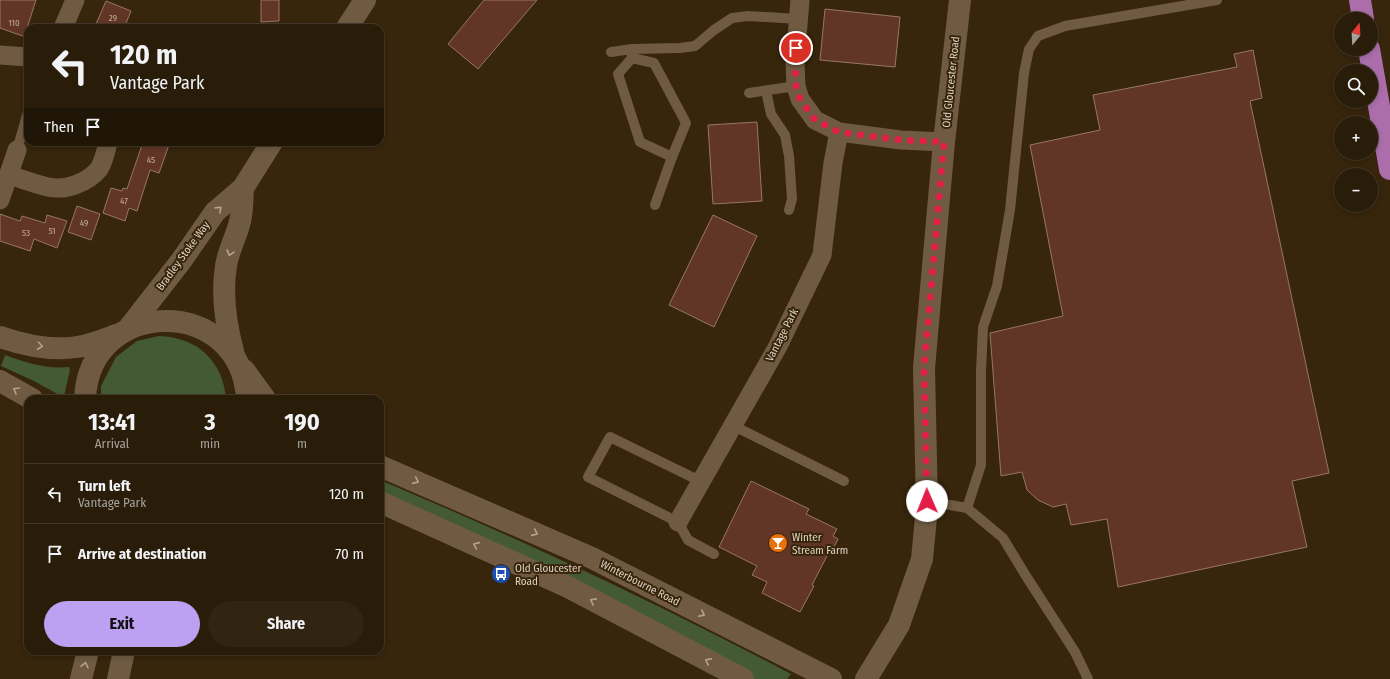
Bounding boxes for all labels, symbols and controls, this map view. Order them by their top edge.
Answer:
north arrow [1334,12,1378,56]
map controls [1334,12,1378,212]
house number: 29 [109,13,117,23]
house number: 110 [8,18,20,28]
pin [779,31,813,65]
street label: Old Gloucester Road [940,36,962,128]
icon: arrive [785,37,807,59]
text: 120 m [110,38,177,71]
icon: left [44,40,96,92]
button: search [1334,64,1378,108]
text: Vantage Park [110,72,204,94]
icon: arrive [82,116,104,138]
button: + [1334,116,1378,160]
text: Then [44,118,74,136]
house number: 45 [147,155,155,165]
button: − [1334,168,1378,212]
house number: 47 [120,196,128,206]
one-way arrow [214,206,222,214]
house number: 49 [80,218,88,228]
street label: Bradley Stoke Way [154,219,212,293]
house number: 51 [48,226,56,236]
house number: 53 [22,228,30,238]
one-way arrow [226,249,235,256]
street label: Vantage Park [763,306,801,364]
one-way arrow [37,341,44,350]
one-way arrow [13,387,20,394]
text: 13:41 [88,408,136,436]
text: 3 [204,408,216,436]
text: 190 [284,408,320,436]
text: Arrival [95,436,129,451]
text: min [200,436,220,451]
text: m [297,436,307,451]
text: Turn left [78,477,131,495]
one-way arrow [412,477,419,485]
position arrow [906,480,948,522]
icon: left [44,483,66,505]
text: 120 m [329,485,364,503]
text: Vantage Park [78,495,146,510]
one-way arrow [531,529,538,537]
place label: Winter Stream Farm [792,531,848,557]
bar icon: Winter Stream Farm [767,532,789,554]
one-way arrow [472,542,479,550]
icon: arrive [44,543,66,565]
text: Arrive at destination [78,545,206,563]
text: 70 m [335,545,364,563]
street label: Winterbourne Road [598,557,682,609]
place label: Old Gloucester Road [515,562,581,588]
bus stop icon: Old Gloucester Road [490,563,512,585]
one-way arrow [590,598,597,605]
button: Exit [44,601,200,647]
button: Share [208,601,364,647]
one-way arrow [698,609,706,617]
one-way arrow [705,658,713,666]
one-way arrow [80,662,88,668]

